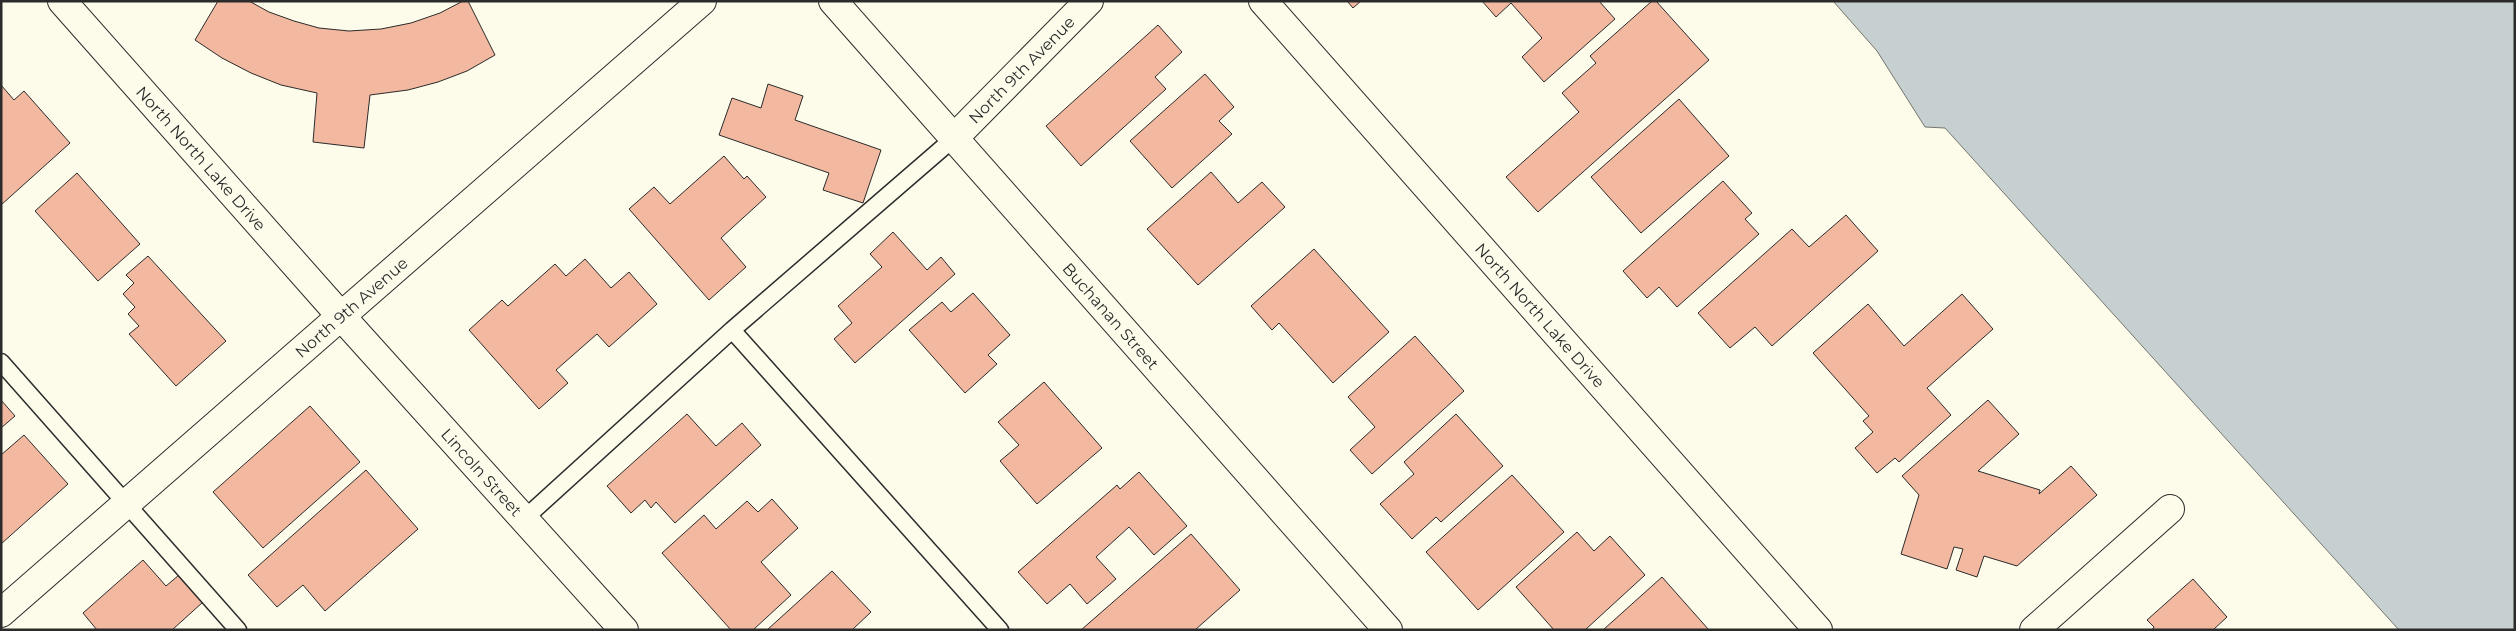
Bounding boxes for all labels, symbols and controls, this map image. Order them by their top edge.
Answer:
street label: North 9th Avenue [965,12,1079,128]
street label: North North Lake Drive [132,82,270,235]
street label: North North Lake Drive [1471,239,1609,392]
street label: North 9th Avenue [291,253,412,362]
street label: Buchanan Street [1058,259,1163,374]
street label: Lincoln Street [437,425,526,521]

